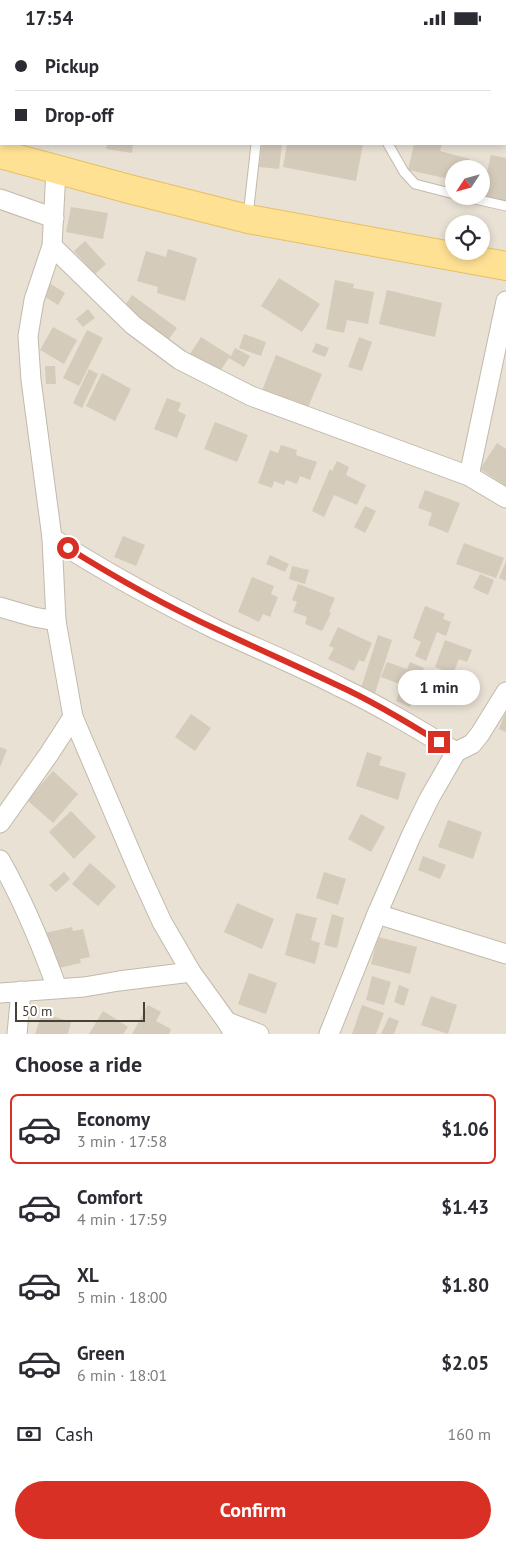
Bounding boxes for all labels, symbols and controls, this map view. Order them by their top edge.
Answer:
text: 17:54 [25,6,73,30]
text: Pickup [45,54,99,78]
text: Drop-off [45,103,113,127]
north arrow [445,160,490,205]
map controls [445,160,490,260]
button: locate [445,215,490,260]
route start [57,537,79,559]
callout: 1 min [398,669,480,705]
text: 1 min [419,677,459,697]
route end [428,731,450,753]
scale bar [15,999,145,1022]
text: 50 m [22,1002,52,1020]
text: Choose a ride [15,1050,142,1078]
icon: car [17,1107,62,1152]
text: Economy [77,1107,150,1131]
text: $1.06 [441,1117,489,1141]
text: 3 min · 17:58 [77,1131,167,1151]
icon: car [17,1185,62,1230]
text: Comfort [77,1185,143,1209]
text: $1.43 [441,1195,489,1219]
text: 4 min · 17:59 [77,1209,167,1229]
icon: car [17,1263,62,1308]
text: XL [77,1263,99,1287]
text: $1.80 [441,1273,489,1297]
text: 5 min · 18:00 [77,1287,167,1307]
icon: car [17,1341,62,1386]
text: Green [77,1341,125,1365]
text: $2.05 [441,1351,489,1375]
text: 6 min · 18:01 [77,1365,167,1385]
icon: cash [15,1420,43,1448]
text: Cash [55,1422,93,1446]
text: 160 m [448,1424,491,1444]
button: Confirm [15,1481,491,1539]

